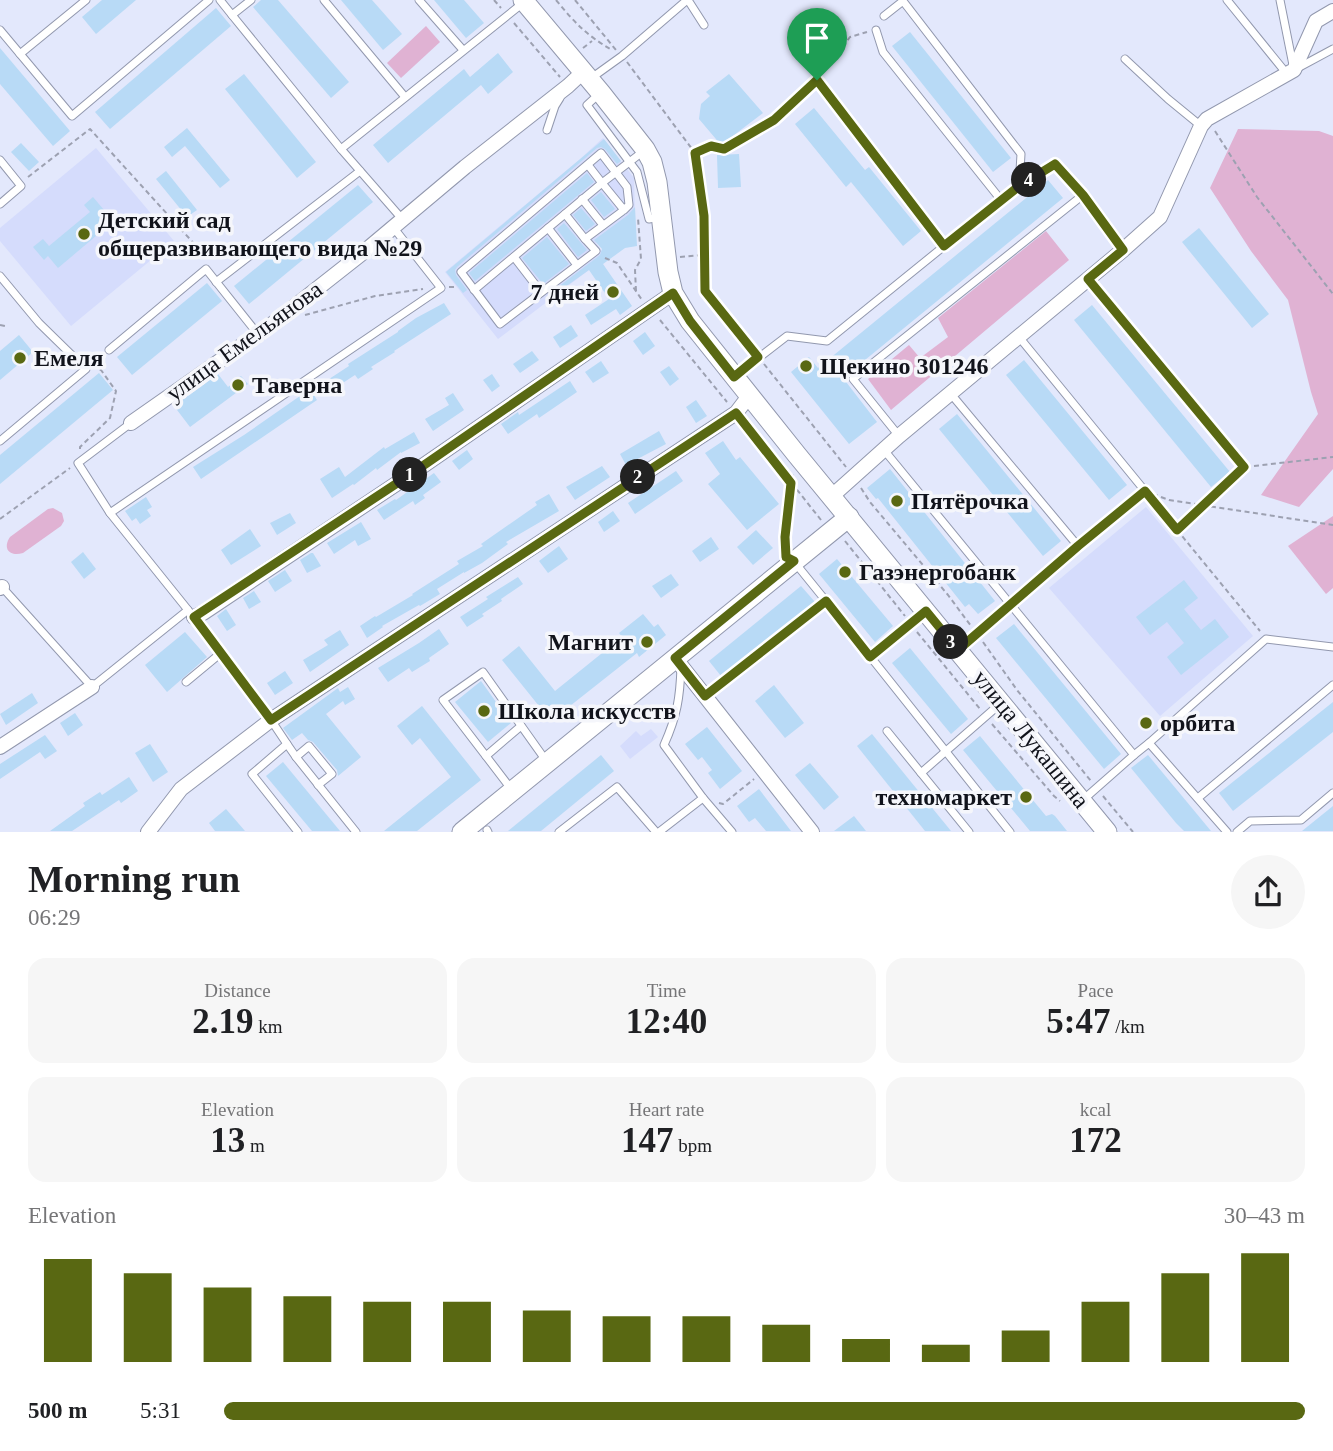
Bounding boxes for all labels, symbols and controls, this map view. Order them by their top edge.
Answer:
pin [787,8,847,80]
icon: arrive [798,19,836,57]
pin: 4 [1012,162,1046,198]
text: 4 [1024,169,1033,190]
place label: Детский сад общеразвивающего вида №29 [98,207,422,261]
marker: Детский сад общеразвивающего вида №29 [76,226,92,242]
street label: улица Емельянова [161,276,327,406]
place label: 7 дней [531,279,599,305]
marker: 7 дней [605,284,621,300]
place label: Емеля [34,345,103,371]
marker: Емеля [12,350,28,366]
place label: Щекино 301246 [820,353,989,379]
marker: Щекино 301246 [798,358,814,374]
place label: Таверна [252,372,342,398]
marker: Таверна [230,377,246,393]
pin: 1 [392,458,428,492]
pin: 2 [620,460,656,494]
text: 1 [405,464,414,485]
text: 2 [633,466,642,487]
place label: Пятёрочка [911,488,1029,514]
marker: Пятёрочка [889,493,905,509]
place label: Газэнергобанк [859,559,1016,585]
marker: Газэнергобанк [837,564,853,580]
pin: 3 [934,624,968,660]
place label: Магнит [548,629,633,655]
text: 3 [946,631,955,652]
marker: Магнит [639,634,655,650]
street label: улица Лукашина [967,665,1095,813]
place label: Школа искусств [498,698,676,724]
marker: Школа искусств [476,703,492,719]
place label: орбита [1160,710,1235,736]
marker: орбита [1138,715,1154,731]
place label: техномаркет [875,784,1012,810]
marker: техномаркет [1018,789,1034,805]
button: share [1231,855,1305,929]
text: Morning run [28,858,240,900]
text: 06:29 [28,905,80,930]
text: Distance [204,980,271,1001]
text: Time [647,980,686,1001]
text: Pace [1078,980,1113,1001]
text: 2.19 [192,1002,254,1041]
text: 12:40 [626,1002,707,1041]
text: 5:47 [1046,1002,1110,1041]
text: km [254,1016,283,1037]
text: /km [1110,1016,1145,1037]
text: Elevation [201,1099,274,1120]
text: Heart rate [629,1099,704,1120]
text: kcal [1080,1099,1111,1120]
text: 13 [210,1121,245,1160]
text: 147 [621,1121,673,1160]
text: 172 [1069,1121,1122,1160]
text: m [245,1135,265,1156]
text: bpm [673,1135,712,1156]
text: Elevation [28,1203,116,1228]
text: 30–43 m [1224,1203,1305,1228]
text: 500 m [28,1398,87,1423]
text: 5:31 [140,1398,181,1423]

